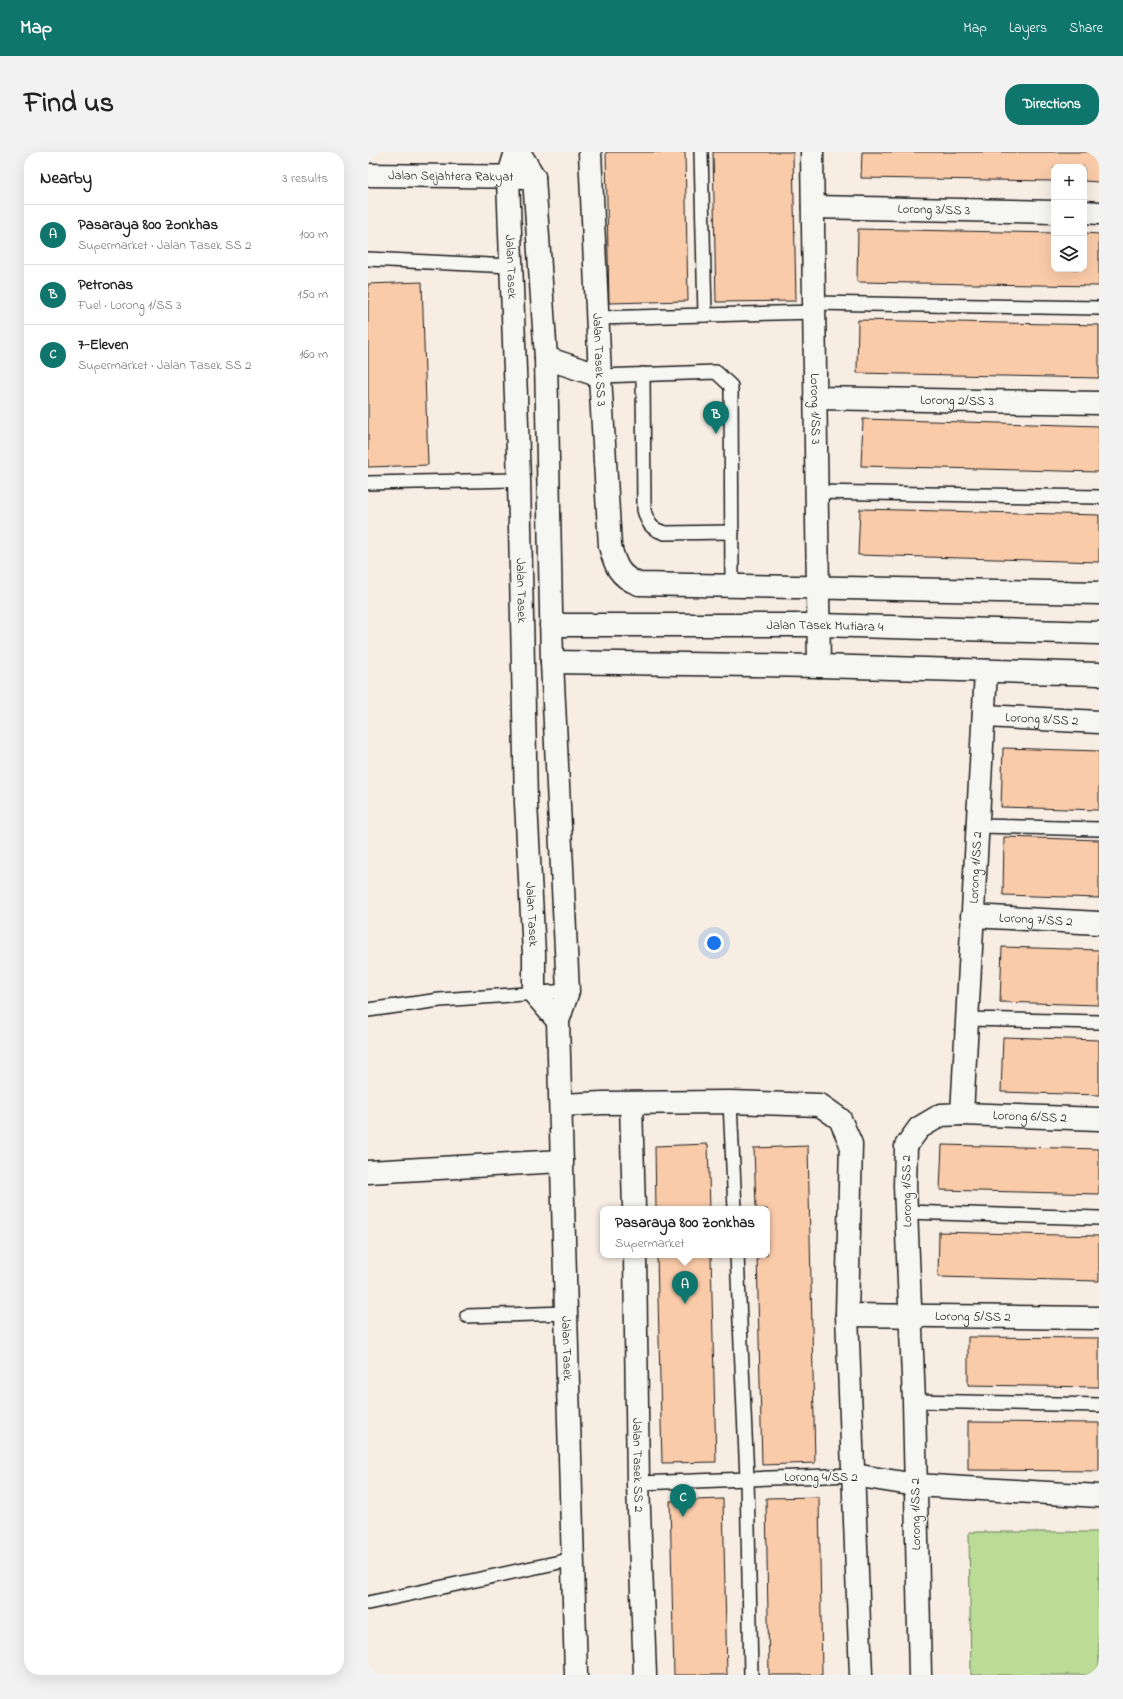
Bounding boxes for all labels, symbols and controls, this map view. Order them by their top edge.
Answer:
text: Map [20,15,52,42]
text: Map [963,18,987,39]
text: Layers [1009,18,1047,39]
text: Share [1069,18,1103,39]
text: Find us [24,84,114,125]
button: Directions [1005,84,1099,125]
map controls [1051,164,1087,272]
button: + [1051,164,1087,200]
text: Nearby [40,166,92,191]
street label: Jalan Sejahtera Rakyat [388,166,514,187]
text: 3 results [282,169,328,188]
street label: Lorong 3/SS 3 [897,199,970,220]
button: − [1051,200,1087,236]
text: Pasaraya 800 Zonkhas [78,214,218,236]
text: A [49,225,57,244]
text: 100 m [299,225,328,244]
street label: Jalan Tasek [501,234,522,300]
text: Supermarket · Jalan Tasek SS 2 [78,236,251,255]
button: layers [1051,236,1087,272]
text: Petronas [78,274,133,296]
text: B [49,285,57,304]
text: 150 m [297,285,328,304]
text: Fuel · Lorong 1/SS 3 [78,296,182,315]
street label: Jalan Tasek SS 3 [588,313,611,407]
text: 7-Eleven [78,334,129,356]
text: C [49,345,57,364]
text: 160 m [299,345,328,364]
text: Supermarket · Jalan Tasek SS 2 [78,356,251,375]
street label: Lorong 1/SS 3 [805,373,825,445]
street label: Lorong 2/SS 3 [920,390,994,411]
pin: B [703,401,729,434]
street label: Jalan Tasek [511,558,532,624]
street label: Jalan Tasek Mutiara 4 [767,616,884,636]
street label: Lorong 8/SS 2 [1005,708,1080,730]
street label: Lorong 1/SS 2 [964,830,987,904]
street label: Jalan Tasek [521,881,543,948]
street label: Lorong 7/SS 2 [999,908,1074,931]
your location [704,933,724,953]
street label: Lorong 6/SS 2 [993,1106,1068,1127]
street label: Lorong 1/SS 2 [897,1154,918,1227]
popup [600,1206,770,1258]
text: Pasaraya 800 Zonkhas [615,1212,755,1234]
text: Supermarket [615,1234,685,1253]
pin: A [672,1271,698,1304]
street label: Lorong 5/SS 2 [935,1307,1012,1327]
street label: Jalan Tasek [557,1316,577,1381]
street label: Jalan Tasek SS 2 [628,1418,649,1513]
street label: Lorong 4/SS 2 [784,1468,858,1488]
street label: Lorong 1/SS 2 [906,1477,927,1550]
pin: C [670,1484,696,1517]

